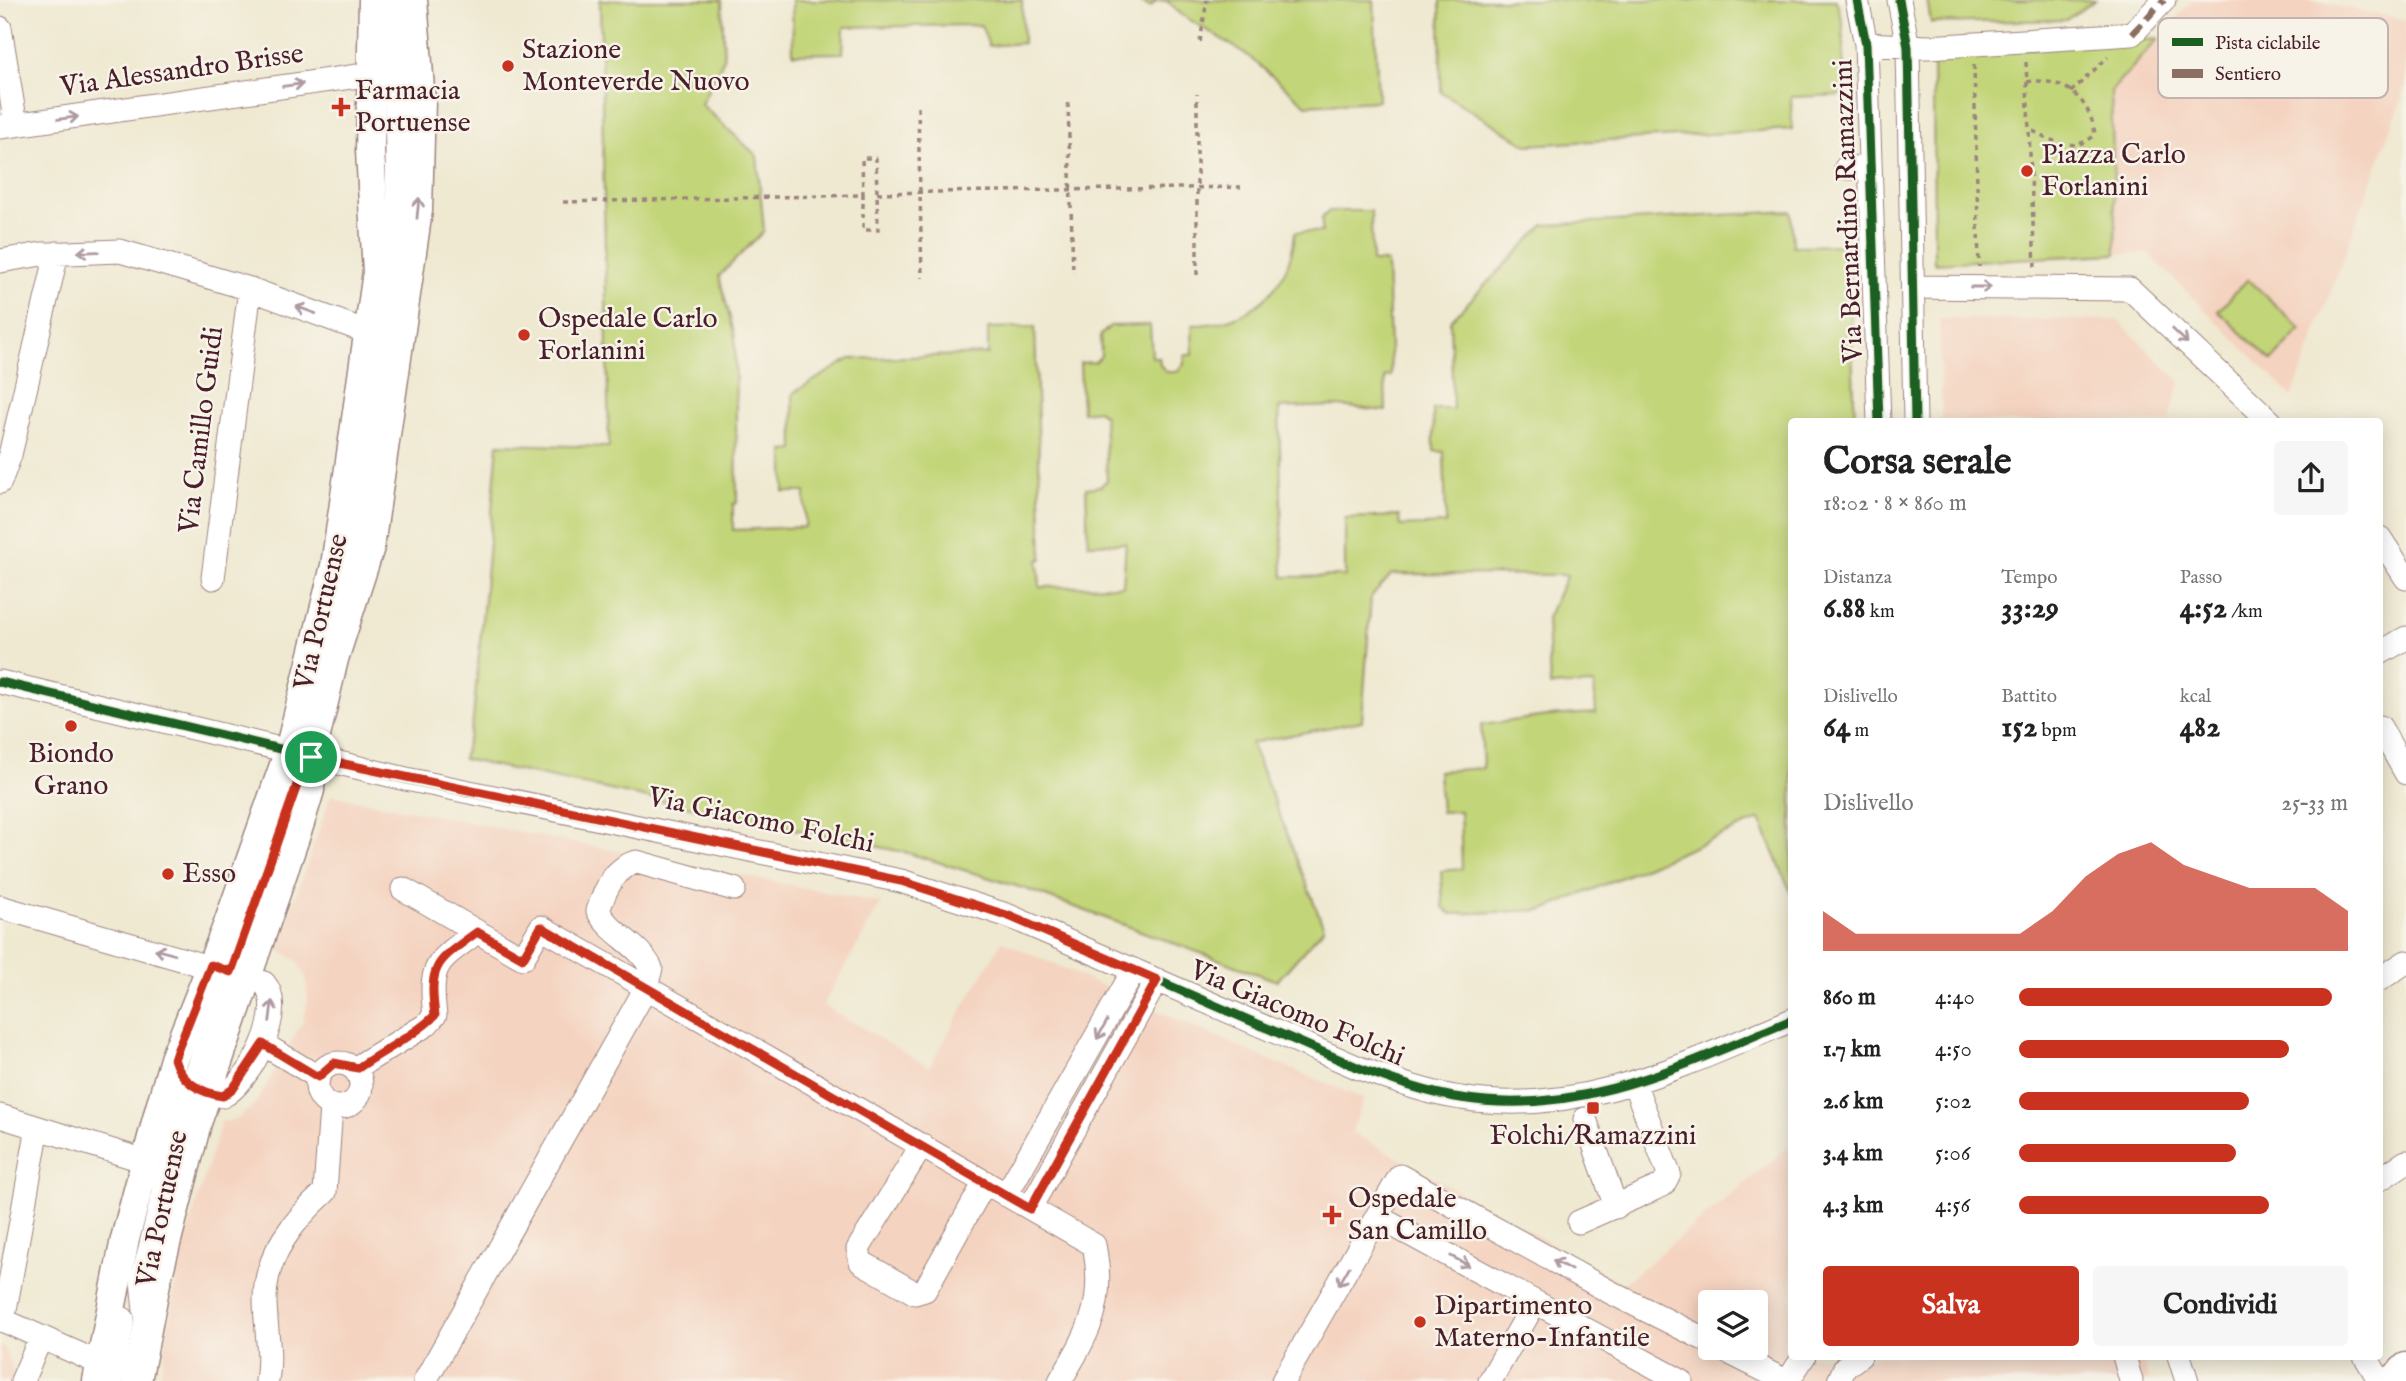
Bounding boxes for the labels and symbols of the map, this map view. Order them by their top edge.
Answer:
legend [2158,18,2388,98]
text: Pista ciclabile [2215,32,2321,56]
place label: Stazione Monteverde Nuovo [522,33,750,100]
street label: Via Alessandro Brisse [57,37,306,106]
marker: Stazione Monteverde Nuovo [500,58,516,74]
street label: Via Bernardino Ramazzini [1826,58,1872,365]
text: Sentiero [2215,63,2281,87]
place label: Farmacia Portuense [355,74,471,141]
one-way arrow [281,78,304,91]
marker: Farmacia Portuense [333,99,349,115]
one-way arrow [56,111,78,124]
place label: Piazza Carlo Forlanini [2041,138,2186,205]
marker: Piazza Carlo Forlanini [2019,163,2035,179]
one-way arrow [411,197,424,220]
one-way arrow [76,245,99,259]
one-way arrow [1969,280,1992,294]
place label: Ospedale Carlo Forlanini [538,302,718,369]
one-way arrow [295,303,317,315]
street label: Via Camillo Guidi [172,325,232,536]
marker: Ospedale Carlo Forlanini [516,327,532,343]
one-way arrow [2171,327,2188,344]
street label: Via Portuense [287,530,357,695]
marker: Biondo Grano [63,718,79,734]
pin [281,727,341,787]
place label: Biondo Grano [28,737,114,804]
street label: Via Giacomo Folchi [644,780,877,862]
place label: Esso [182,857,236,892]
marker: Esso [160,866,176,882]
one-way arrow [155,945,177,958]
street label: Via Giacomo Folchi [1183,953,1410,1075]
one-way arrow [265,1000,278,1023]
one-way arrow [1094,1020,1108,1040]
marker: Folchi/Ramazzini [1585,1100,1601,1116]
place label: Folchi/Ramazzini [1490,1119,1696,1154]
street label: Via Portuense [129,1127,197,1292]
place label: Ospedale San Camillo [1348,1182,1487,1249]
marker: Ospedale San Camillo [1322,1205,1342,1225]
one-way arrow [1449,1255,1470,1268]
one-way arrow [1553,1258,1573,1272]
one-way arrow [1337,1266,1351,1286]
place label: Dipartimento Materno-Infantile [1434,1289,1650,1356]
marker: Dipartimento Materno-Infantile [1412,1314,1428,1330]

